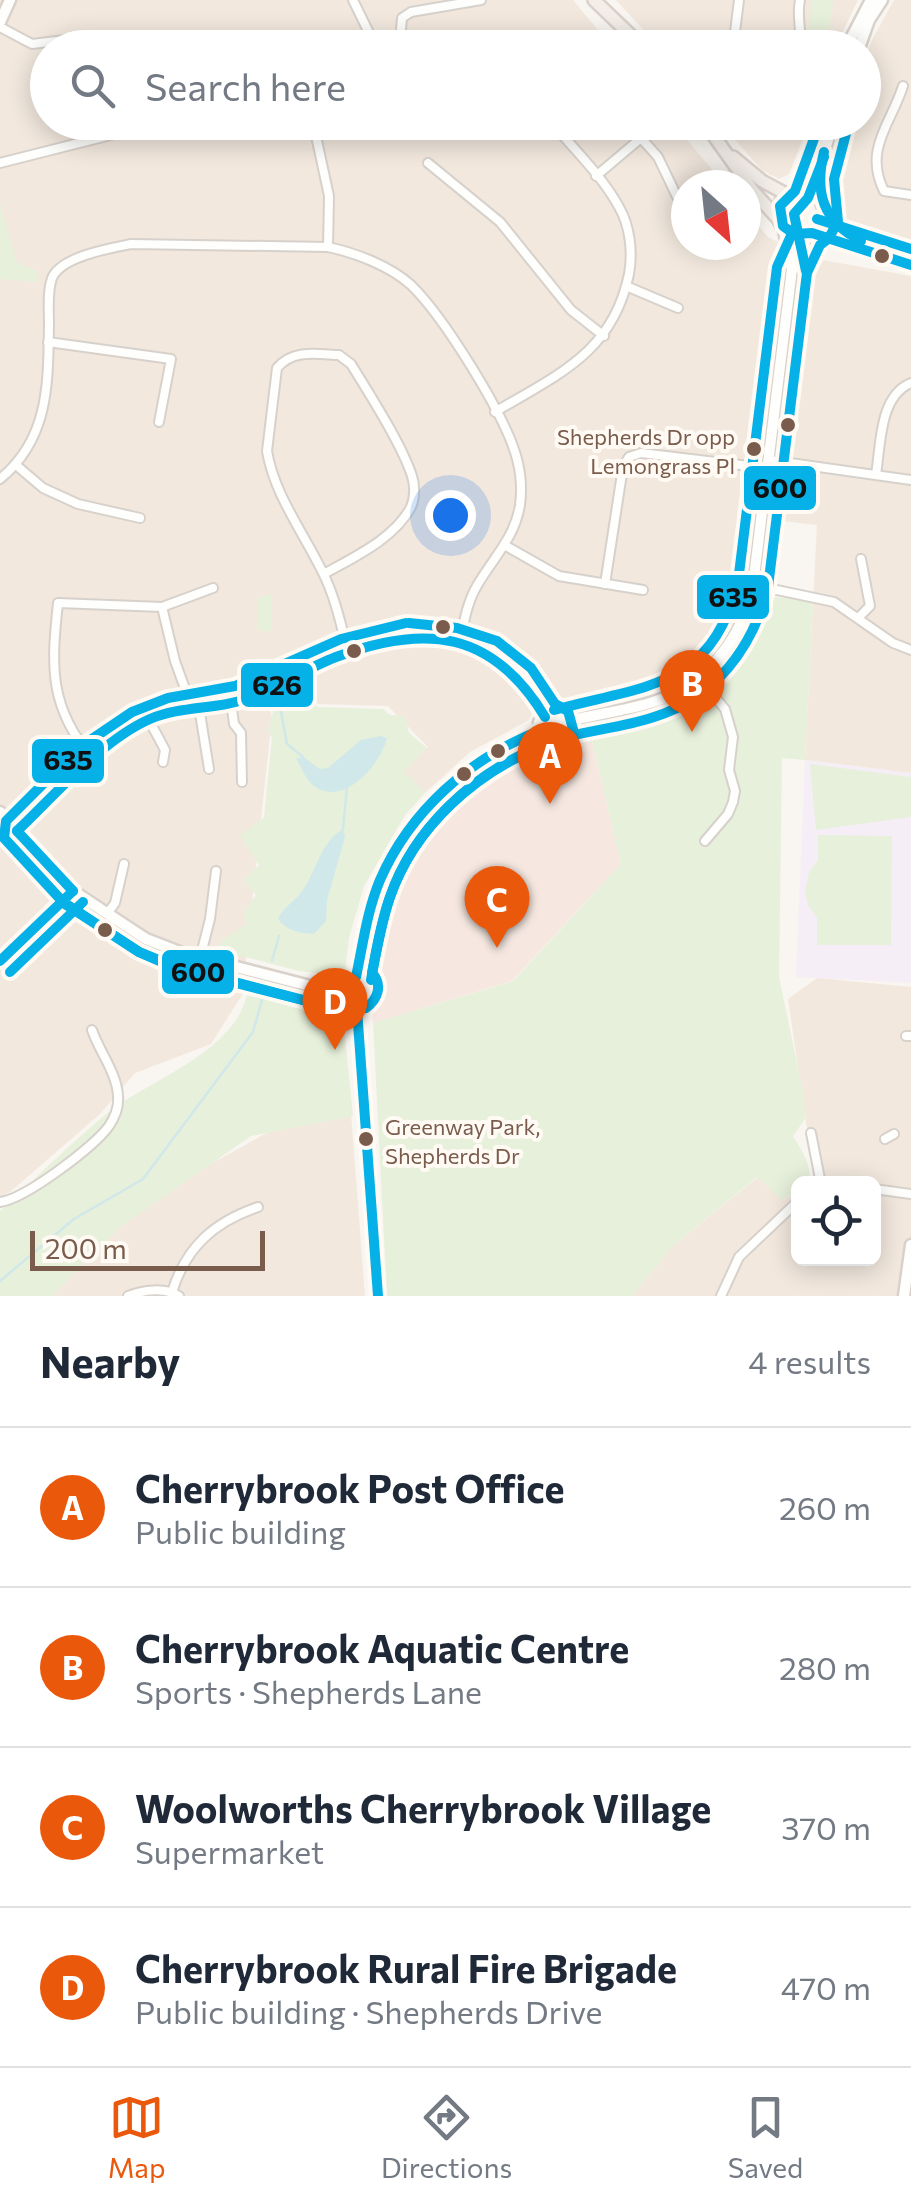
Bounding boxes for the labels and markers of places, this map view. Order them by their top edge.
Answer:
unlabelled marker [872,246,892,266]
unlabelled marker [778,415,798,435]
place label: Shepherds Dr opp Lemongrass Pl [557,423,735,479]
marker: Shepherds Dr opp Lemongrass Pl [744,439,764,459]
unlabelled marker [433,617,453,637]
unlabelled marker [344,641,364,661]
pin: B [660,650,724,732]
pin: A [518,722,582,804]
unlabelled marker [488,741,508,761]
unlabelled marker [454,764,474,784]
pin: C [464,866,530,948]
unlabelled marker [95,920,115,940]
pin: D [302,968,368,1050]
place label: Greenway Park, Shepherds Dr [385,1113,540,1169]
marker: Greenway Park, Shepherds Dr [356,1129,376,1149]

